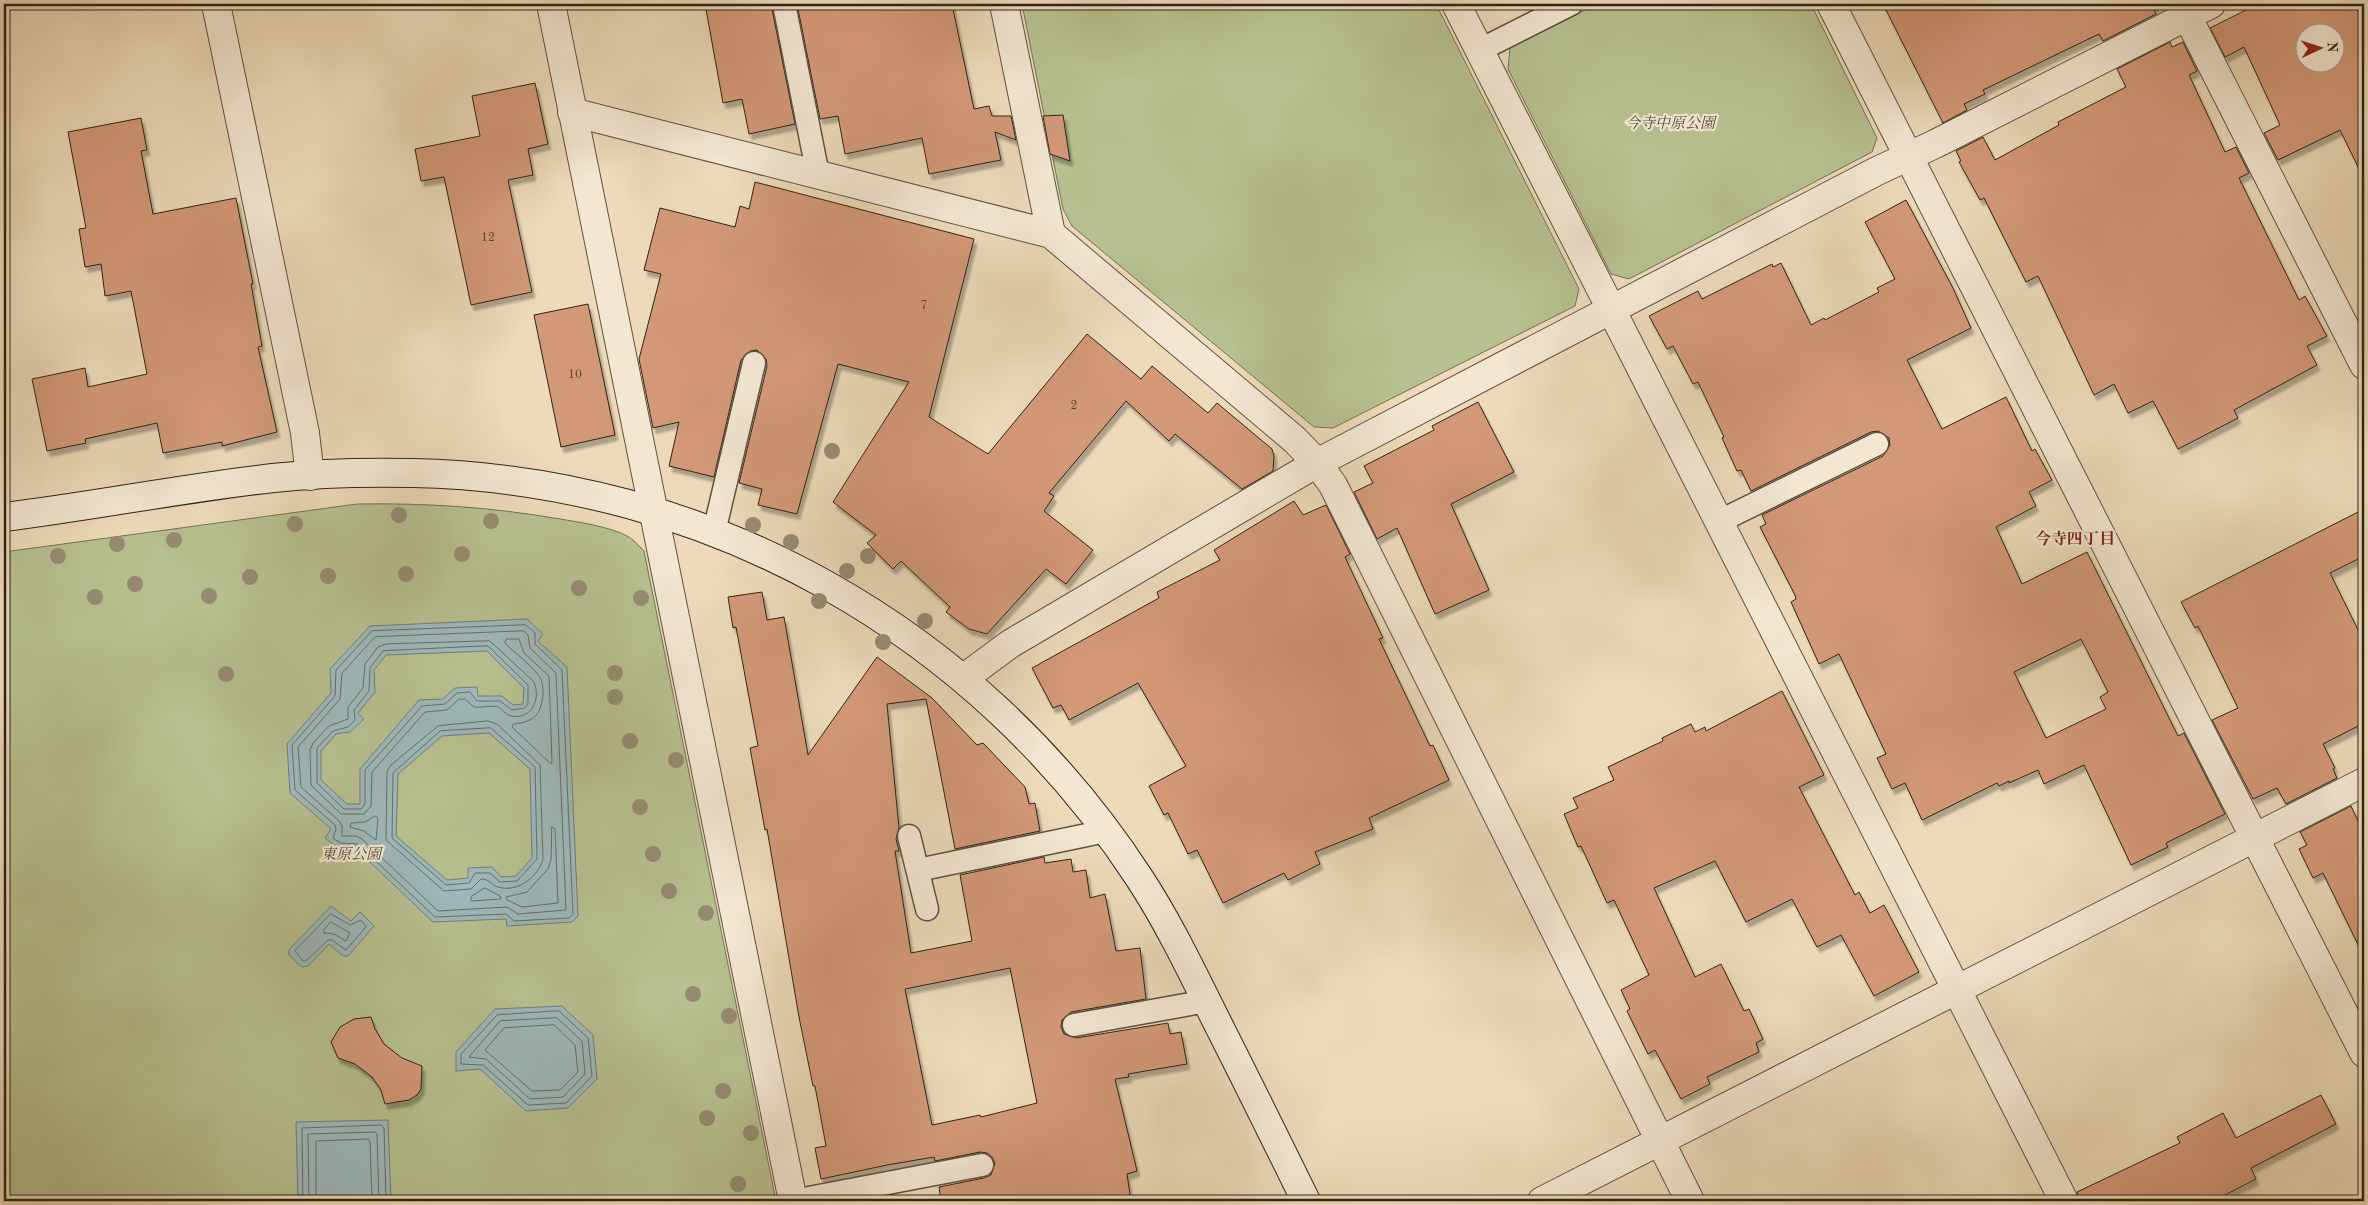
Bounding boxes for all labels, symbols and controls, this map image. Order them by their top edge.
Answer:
north arrow [2296,22,2346,72]
text: N [2325,41,2339,53]
park label: 今寺中原公園 [1625,115,1718,132]
house number: 12 [481,232,495,244]
house number: 7 [921,300,927,312]
house number: 10 [568,369,582,381]
house number: 2 [1071,400,1077,412]
district label: 今寺四丁目 [2035,530,2115,548]
park label: 東原公園 [321,846,384,863]

